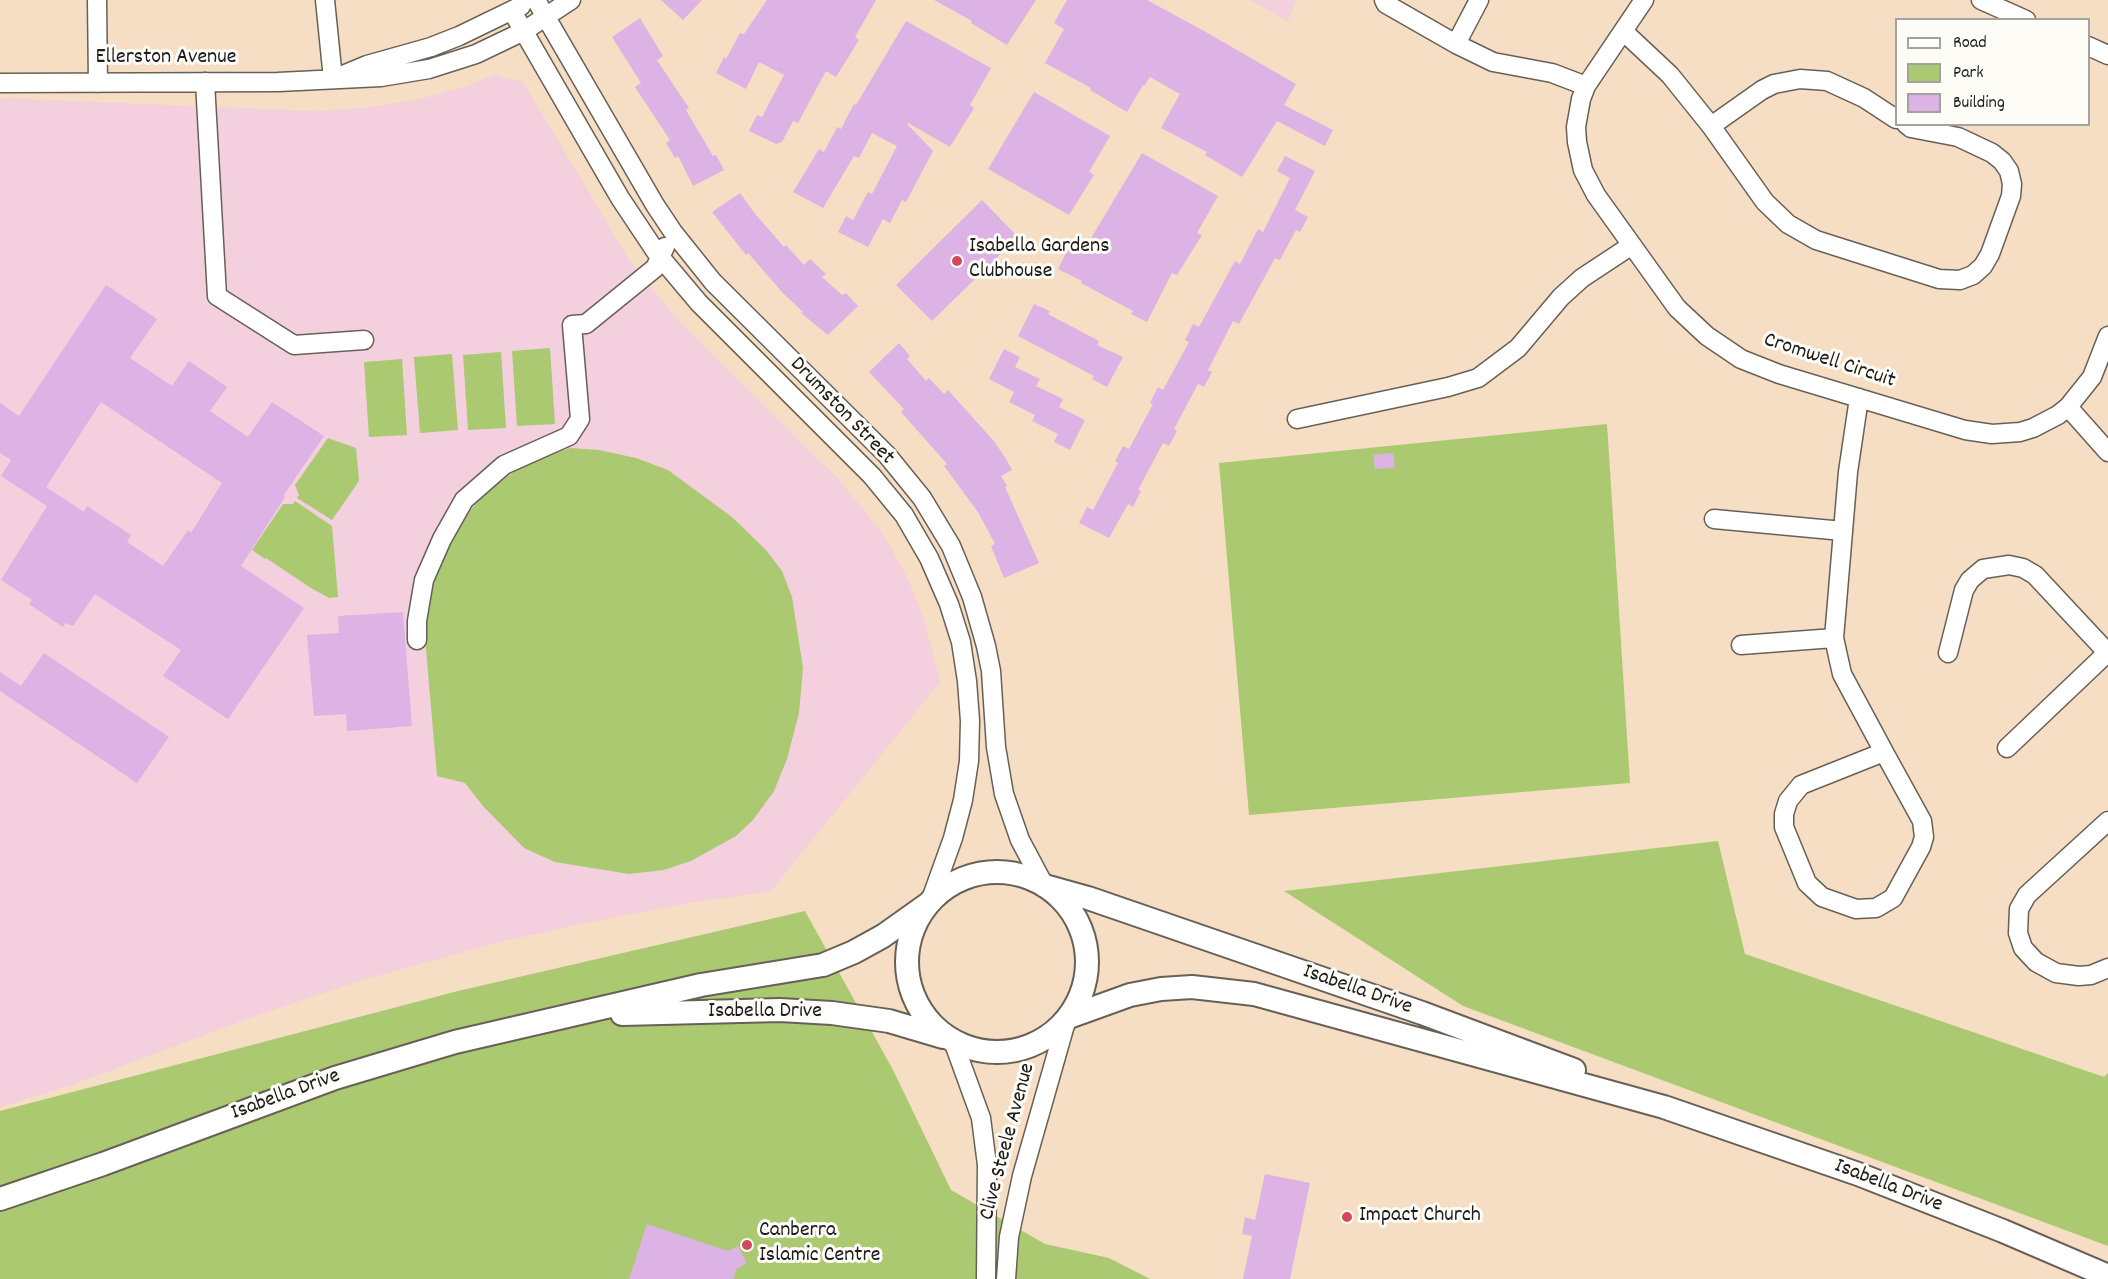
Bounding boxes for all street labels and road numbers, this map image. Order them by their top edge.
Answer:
street label: Ellerston Avenue [96,46,236,72]
street label: Cromwell Circuit [1760,328,1898,396]
street label: Drumston Street [783,352,899,472]
street label: Isabella Drive [1299,960,1415,1022]
street label: Isabella Drive [708,1000,822,1026]
street label: Clive Steele Avenue [975,1061,1043,1223]
street label: Isabella Drive [228,1064,344,1128]
street label: Isabella Drive [1830,1154,1946,1220]

